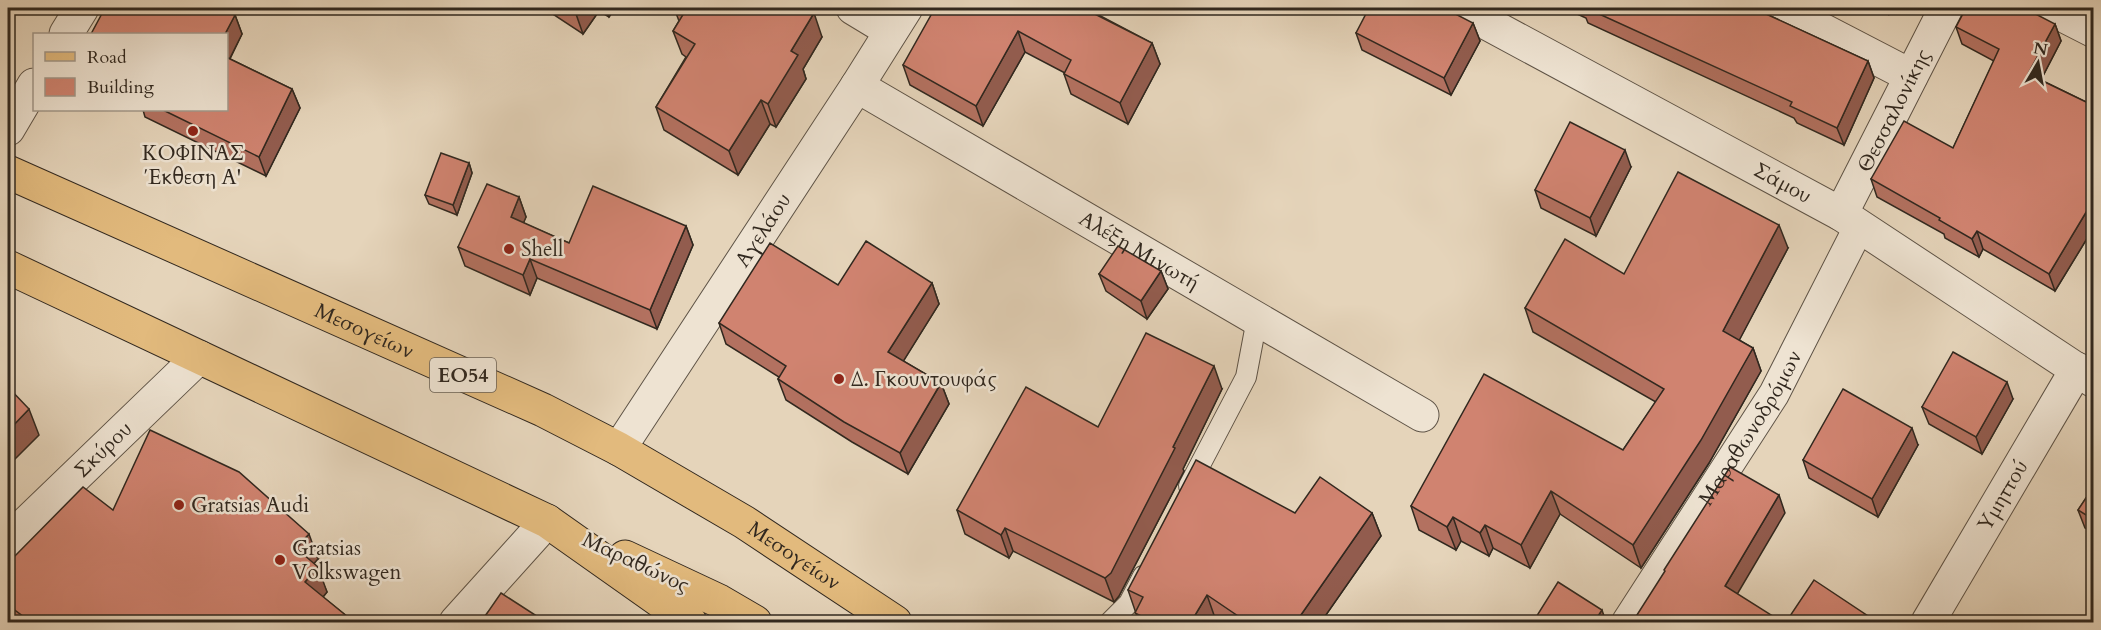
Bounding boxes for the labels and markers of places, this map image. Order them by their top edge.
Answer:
marker: ΚΟΦΙΝΑΣ Έκθεση Α' [186,124,200,138]
place label: ΚΟΦΙΝΑΣ Έκθεση Α' [142,139,244,192]
place label: Shell [521,235,563,264]
marker: Shell [502,242,516,256]
place label: Δ. Γκουντουφάς [851,365,997,394]
marker: Δ. Γκουντουφάς [832,372,846,386]
place label: Gratsias Audi [191,491,309,520]
marker: Gratsias Audi [172,498,186,512]
place label: Gratsias Volkswagen [292,534,402,587]
marker: Gratsias Volkswagen [273,553,287,567]

